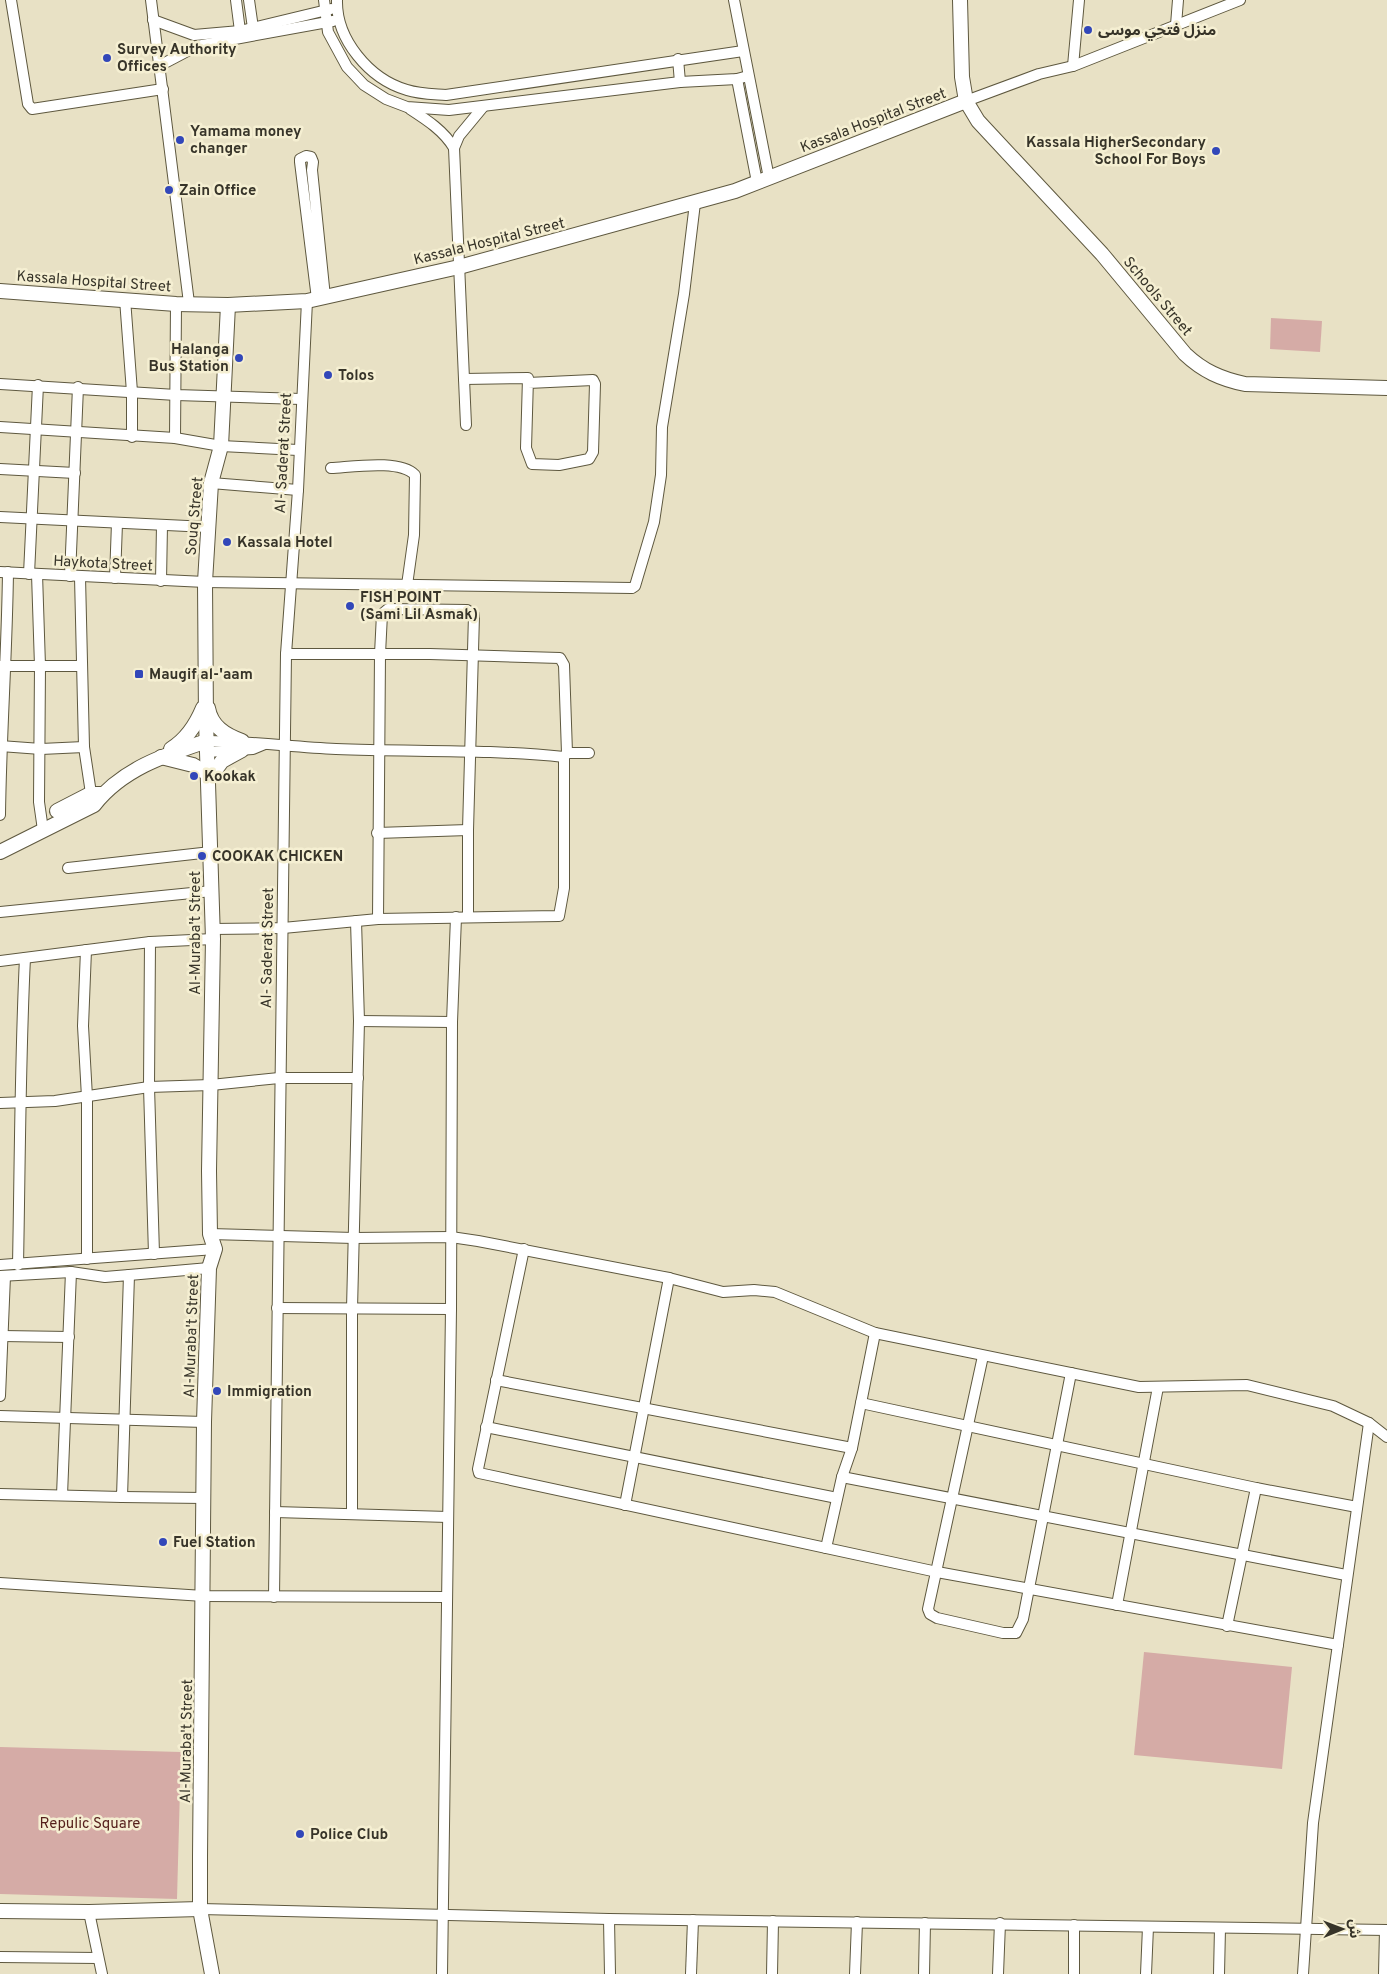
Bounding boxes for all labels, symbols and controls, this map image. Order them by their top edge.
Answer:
place label: منزل فتحي موسى [1098,22,1216,41]
marker: منزل فتحي موسى [1082,24,1094,36]
place label: Survey Authority Offices [117,41,237,77]
marker: Survey Authority Offices [101,52,113,64]
street label: Kassala Hospital Street [798,85,949,158]
place label: Yamama money changer [190,123,302,159]
marker: Yamama money changer [174,134,186,146]
place label: Kassala HigherSecondary School For Boys [1026,134,1206,170]
marker: Kassala HigherSecondary School For Boys [1210,145,1222,157]
place label: Zain Office [179,182,256,201]
marker: Zain Office [163,184,175,196]
street label: Kassala Hospital Street [412,214,567,270]
street label: Schools Street [1118,253,1196,340]
street label: Kassala Hospital Street [16,268,172,297]
place label: Halanga Bus Station [149,341,229,377]
marker: Halanga Bus Station [233,352,245,364]
place label: Tolos [338,367,374,386]
marker: Tolos [322,369,334,381]
street label: Al- Saderat Street [272,392,297,514]
street label: Souq Street [183,476,208,556]
place label: Kassala Hotel [237,534,333,553]
marker: Kassala Hotel [221,536,233,548]
street label: Haykota Street [53,552,153,577]
place label: FISH POINT (Sami Lil Asmak) [360,589,478,625]
marker: FISH POINT (Sami Lil Asmak) [344,600,356,612]
place label: Maugif al-'aam [149,666,253,685]
marker: Maugif al-'aam [133,668,145,680]
place label: Kookak [204,768,256,787]
marker: Kookak [188,770,200,782]
place label: COOKAK CHICKEN [212,848,343,867]
marker: COOKAK CHICKEN [196,850,208,862]
street label: Al-Muraba't Street [187,871,206,995]
street label: Al- Saderat Street [258,887,279,1009]
street label: Al-Muraba't Street [181,1274,204,1398]
place label: Immigration [227,1383,312,1402]
marker: Immigration [211,1385,223,1397]
place label: Fuel Station [173,1534,256,1553]
marker: Fuel Station [157,1536,169,1548]
street label: Al-Muraba't Street [177,1679,198,1803]
park label: Repulic Square [40,1815,140,1834]
place label: Police Club [310,1826,388,1845]
marker: Police Club [294,1828,306,1840]
north arrow [1317,1904,1367,1954]
text: ش [1345,1919,1362,1939]

